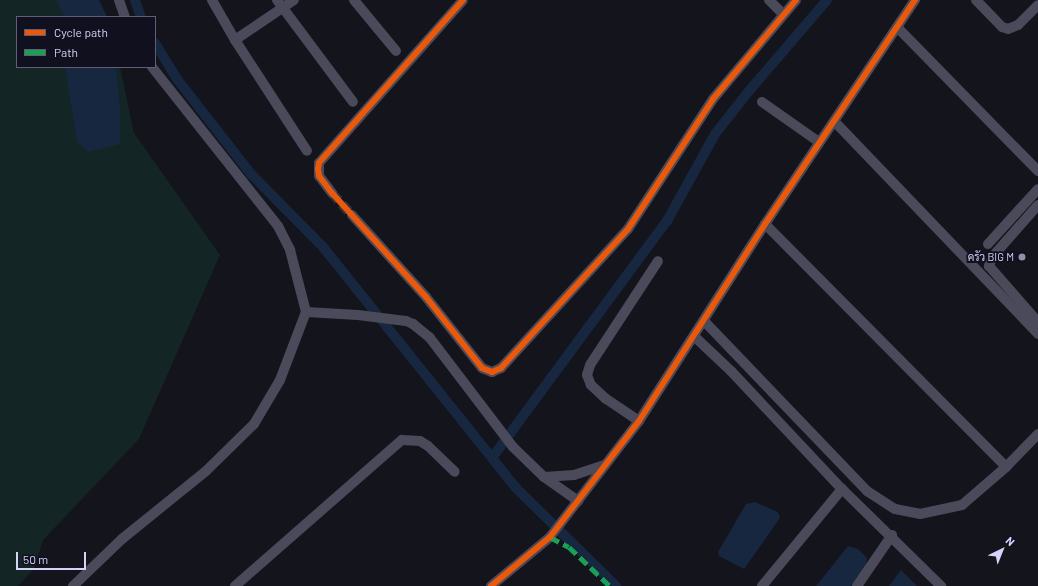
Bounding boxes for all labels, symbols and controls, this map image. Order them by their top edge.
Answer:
legend [16,16,156,68]
text: Cycle path [54,25,108,39]
text: Path [54,45,78,59]
place label: ครัว BIG M [968,250,1014,264]
marker: ครัว BIG M [1017,252,1027,262]
north arrow [982,530,1022,570]
text: N [1003,534,1018,548]
scale bar [18,544,88,570]
text: 50 m [23,552,48,566]

